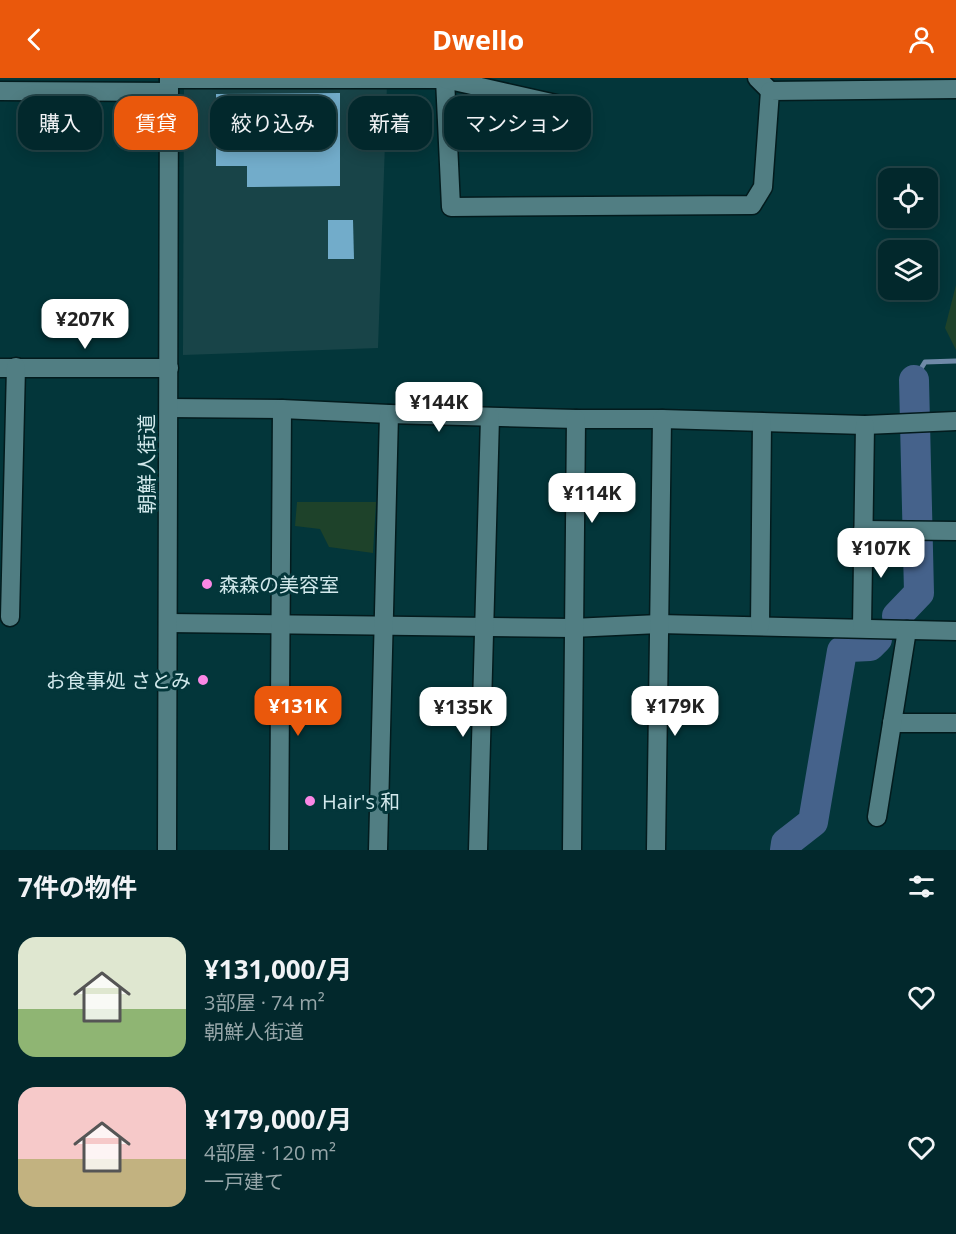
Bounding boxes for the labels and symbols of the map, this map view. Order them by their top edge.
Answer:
pin: ¥207K [43,299,127,350]
pin: ¥144K [397,382,481,433]
street label: 朝鮮人街道 [133,414,160,514]
pin: ¥114K [550,473,634,524]
pin: ¥107K [839,528,923,579]
place label: 森森の美容室 [219,571,339,598]
marker: 森森の美容室 [200,577,214,591]
place label: お食事処 さとみ [46,667,191,694]
marker: お食事処 さとみ [196,673,210,687]
pin: ¥131K [256,686,340,737]
pin: ¥179K [633,686,717,737]
pin: ¥135K [421,687,505,738]
place label: Hair's 和 [322,788,400,815]
marker: Hair's 和 [303,794,317,808]

